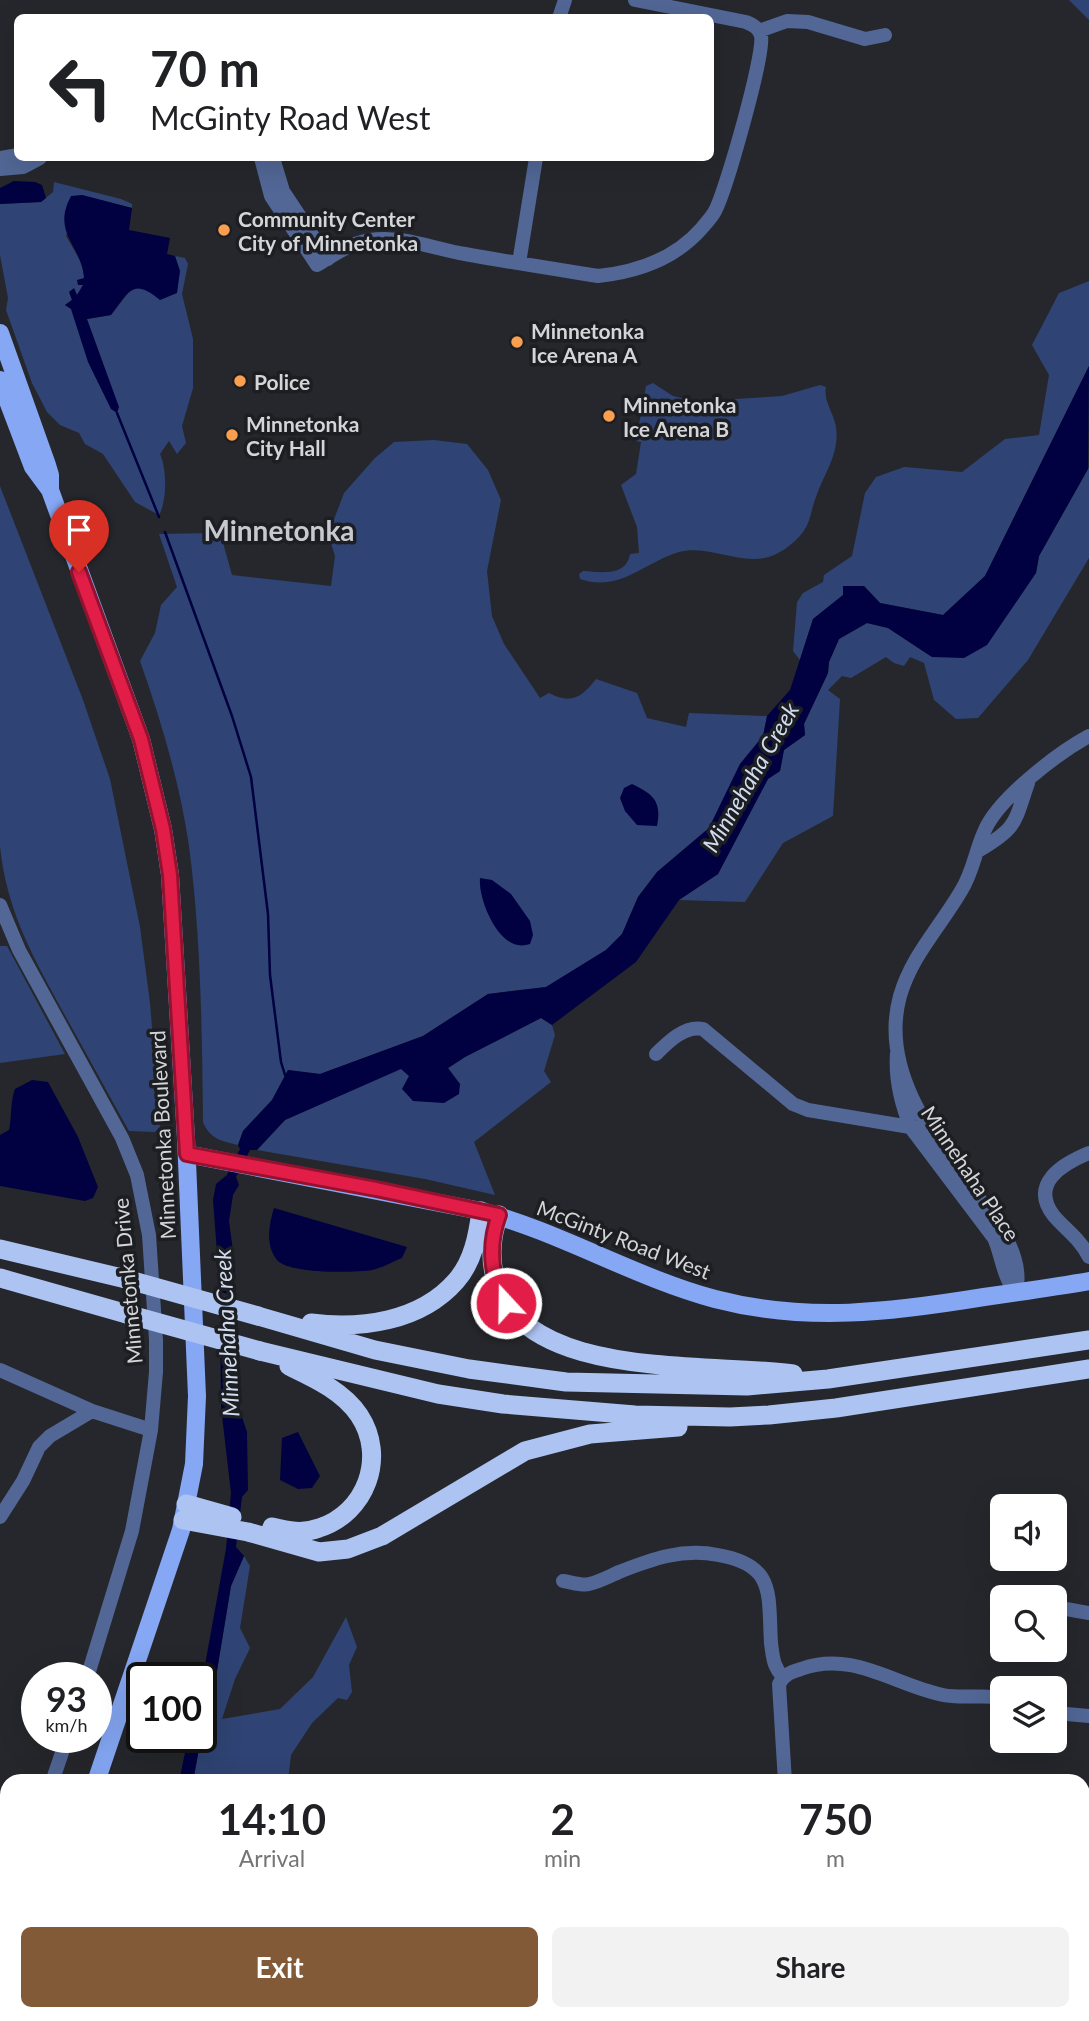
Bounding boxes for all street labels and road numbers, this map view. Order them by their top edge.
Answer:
street label: Minnetonka Boulevard [144,1030,180,1240]
street label: Minnehaha Place [917,1101,1025,1245]
street label: McGinty Road West [534,1194,715,1284]
street label: Minnetonka Drive [107,1197,147,1365]

